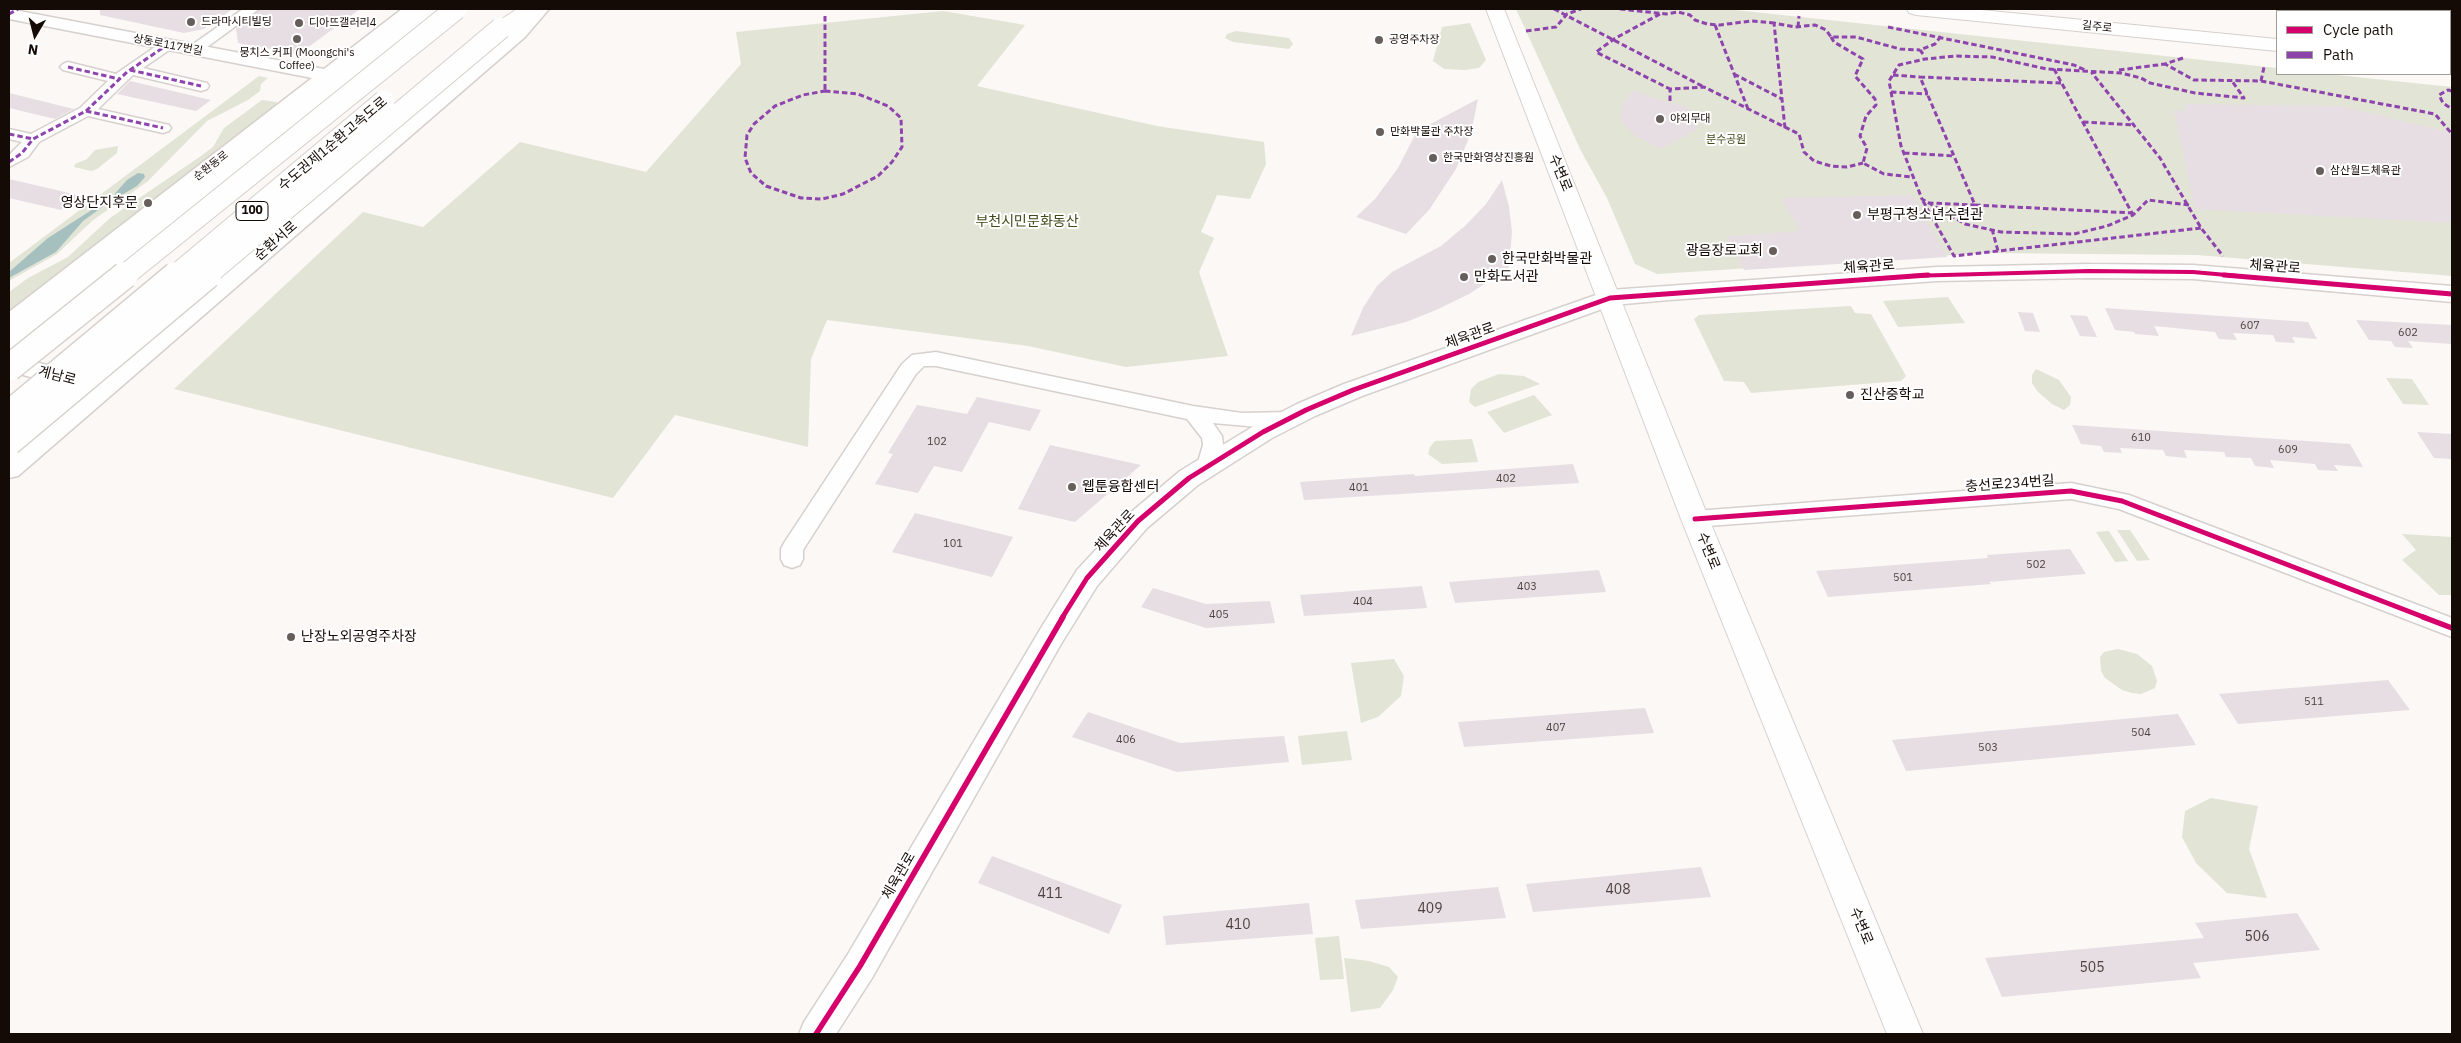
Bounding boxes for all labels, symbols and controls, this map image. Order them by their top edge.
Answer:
north arrow [10,10,60,60]
legend [2276,10,2451,75]
place label: 드라마시티빌딩 [201,15,272,29]
marker: 드라마시티빌딩 [185,16,197,28]
place label: 디아뜨갤러리4 [309,16,376,30]
marker: 디아뜨갤러리4 [293,17,305,29]
street label: 길주로 [2081,19,2113,35]
text: Cycle path [2323,20,2394,39]
street label: 상동로117번길 [132,32,204,58]
marker: 뭉치스 커피 (Moongchi's Coffee) [291,33,303,45]
place label: 공영주차장 [1389,33,1440,47]
marker: 공영주차장 [1373,34,1385,46]
text: N [27,40,39,59]
text: Path [2323,45,2354,64]
place label: 뭉치스 커피 (Moongchi's Coffee) [239,46,355,72]
street label: 수도권제1순환고속도로 [275,93,391,195]
place label: 야외무대 [1670,112,1710,126]
marker: 야외무대 [1654,113,1666,125]
place label: 만화박물관 주차장 [1390,125,1474,139]
marker: 만화박물관 주차장 [1374,126,1386,138]
park label: 분수공원 [1706,133,1746,147]
street label: 순환동로 [191,148,231,184]
place label: 한국만화영상진흥원 [1443,151,1534,165]
marker: 한국만화영상진흥원 [1427,152,1439,164]
street label: 수변로 [1545,152,1575,194]
place label: 삼산월드체육관 [2330,164,2401,178]
marker: 삼산월드체육관 [2314,165,2326,177]
place label: 영상단지후문 [61,195,138,211]
marker: 영상단지후문 [142,197,154,209]
road number: 100 [236,202,268,220]
place label: 부평구청소년수련관 [1867,207,1983,223]
marker: 부평구청소년수련관 [1851,209,1863,221]
park label: 부천시민문화동산 [975,214,1079,230]
street label: 순환서로 [251,218,301,264]
place label: 광음장로교회 [1686,243,1763,259]
marker: 광음장로교회 [1767,245,1779,257]
place label: 한국만화박물관 [1502,251,1592,267]
marker: 한국만화박물관 [1486,253,1498,265]
street label: 체육관로 [1843,257,1895,277]
street label: 체육관로 [2249,257,2301,277]
place label: 만화도서관 [1474,269,1538,285]
marker: 만화도서관 [1458,271,1470,283]
street label: 체육관로 [1443,319,1497,353]
house number: 607 [2240,319,2260,333]
house number: 602 [2398,326,2418,340]
street label: 계남로 [36,363,78,389]
place label: 진산중학교 [1860,387,1924,403]
marker: 진산중학교 [1844,389,1856,401]
house number: 610 [2131,431,2151,445]
house number: 102 [927,435,947,449]
house number: 609 [2278,443,2298,457]
house number: 402 [1496,472,1516,486]
street label: 충선로234번길 [1965,472,2055,496]
place label: 웹툰융합센터 [1082,479,1159,495]
marker: 웹툰융합센터 [1066,481,1078,493]
house number: 401 [1349,481,1369,495]
street label: 체육관로 [1091,506,1139,556]
street label: 수변로 [1693,530,1723,572]
house number: 101 [943,537,963,551]
house number: 502 [2026,558,2046,572]
house number: 501 [1893,571,1913,585]
house number: 403 [1517,580,1537,594]
house number: 404 [1353,595,1373,609]
house number: 405 [1209,608,1229,622]
place label: 난장노외공영주차장 [301,629,417,645]
marker: 난장노외공영주차장 [285,631,297,643]
house number: 511 [2304,695,2324,709]
house number: 407 [1546,721,1566,735]
house number: 504 [2131,726,2151,740]
house number: 406 [1116,733,1136,747]
house number: 503 [1978,741,1998,755]
street label: 체육관로 [879,849,919,903]
house number: 408 [1605,882,1631,898]
house number: 411 [1037,886,1063,902]
house number: 409 [1417,901,1443,917]
street label: 수변로 [1846,905,1876,947]
house number: 410 [1225,917,1251,933]
house number: 506 [2244,929,2270,945]
house number: 505 [2079,960,2105,976]

